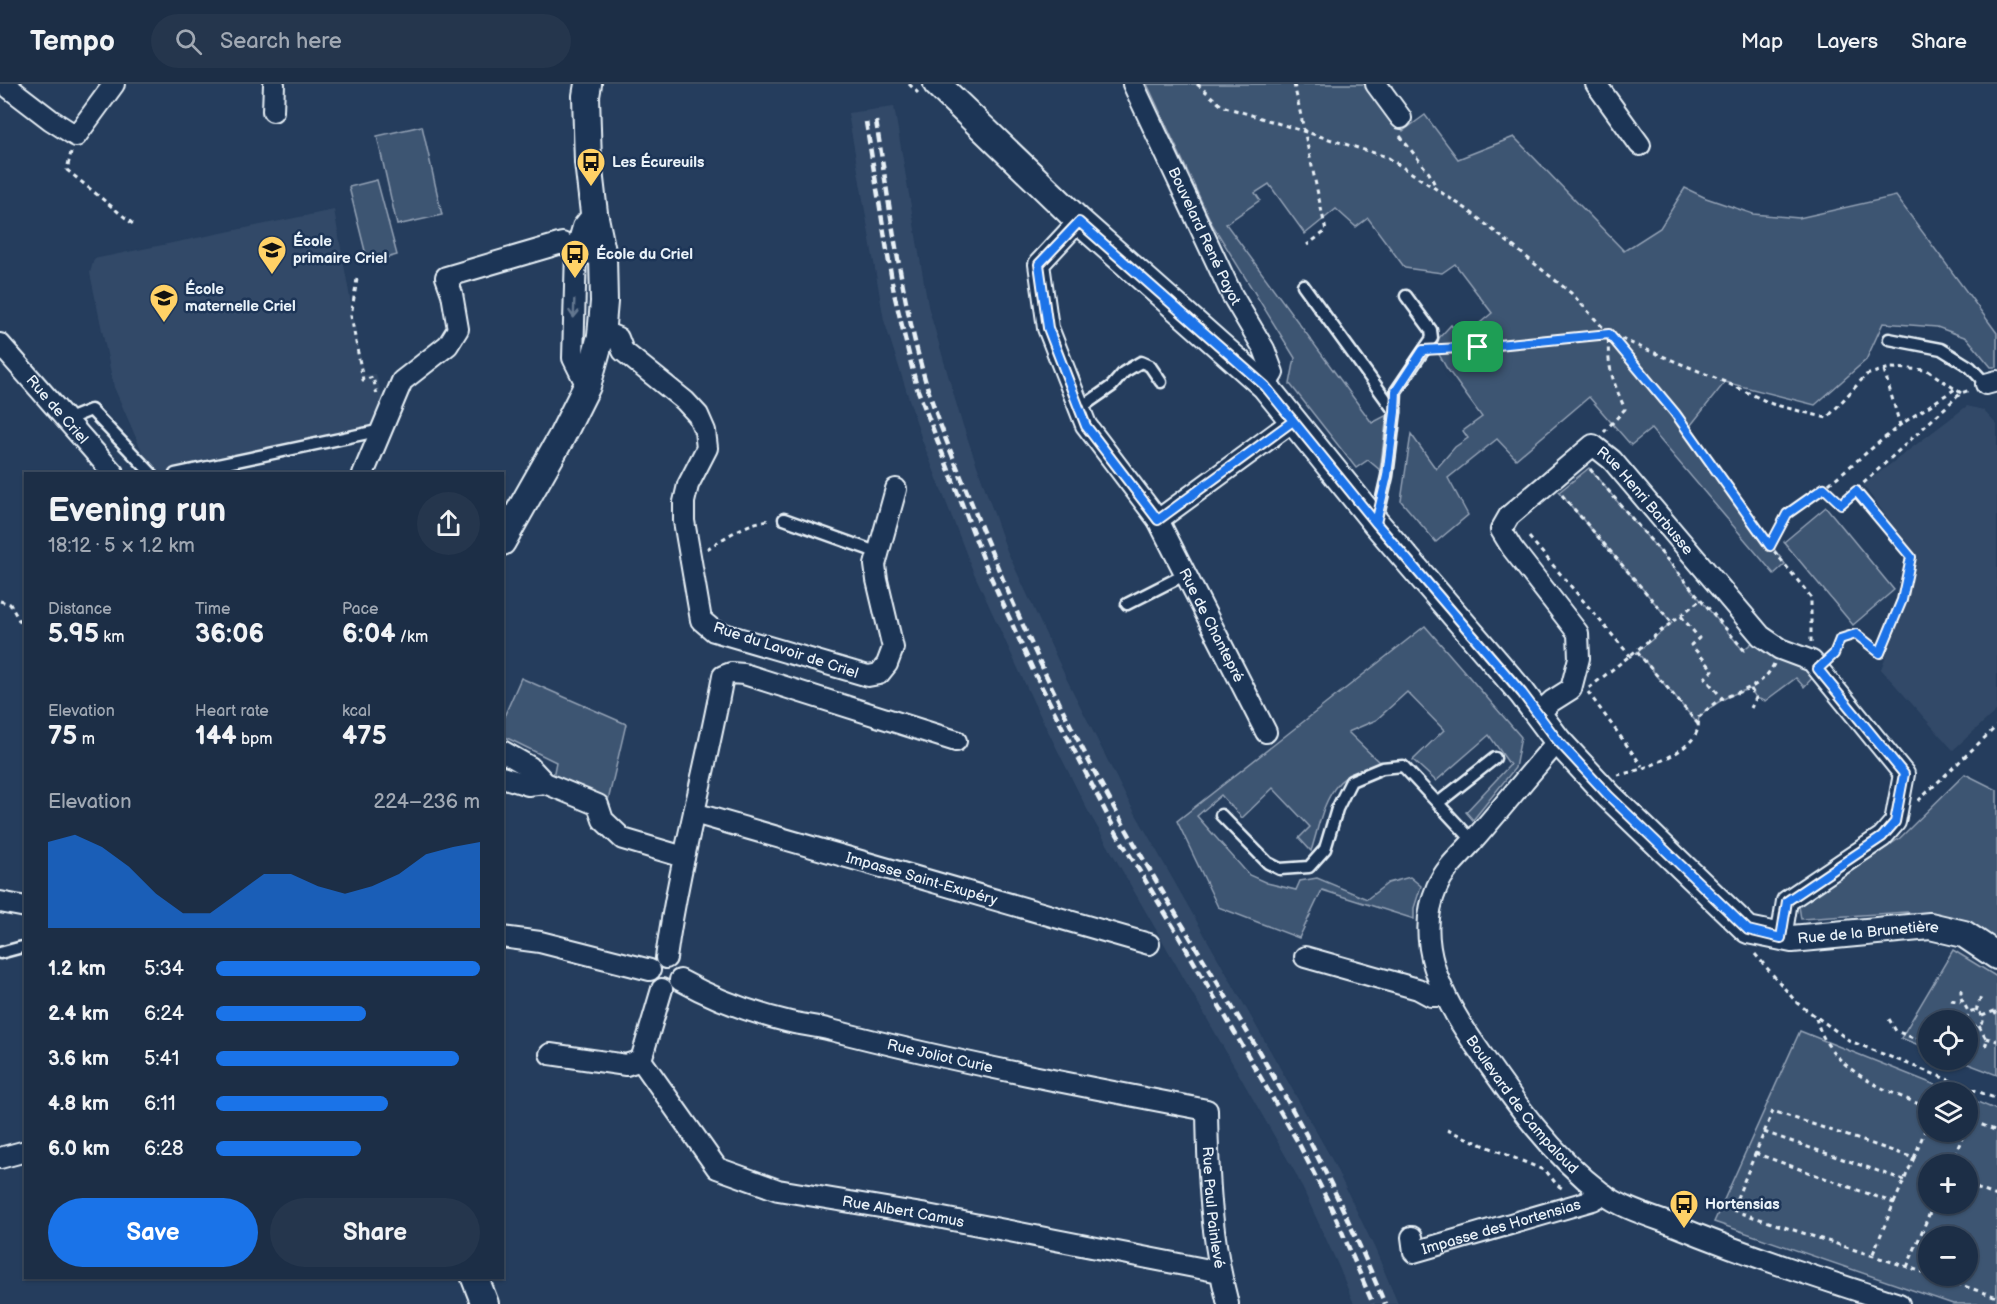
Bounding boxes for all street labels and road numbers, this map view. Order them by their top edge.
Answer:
street label: Bouvelard René Payot [1163,164,1245,309]
street label: Rue de Criel [22,371,92,448]
street label: Rue Henri Barbusse [1593,443,1697,559]
street label: Rue de Chantepré [1174,565,1248,686]
street label: Rue du Lavoir de Criel [711,618,861,683]
street label: Impasse Saint-Exupéry [844,848,1000,910]
street label: Rue de la Brunetière [1797,917,1941,948]
street label: Boulevard de Campaloud [1461,1032,1582,1178]
street label: Rue Joliot Curie [885,1035,995,1077]
street label: Rue Paul Painlevé [1198,1146,1229,1270]
street label: Rue Albert Camus [841,1192,966,1232]
street label: Impasse des Hortensias [1420,1195,1584,1259]

